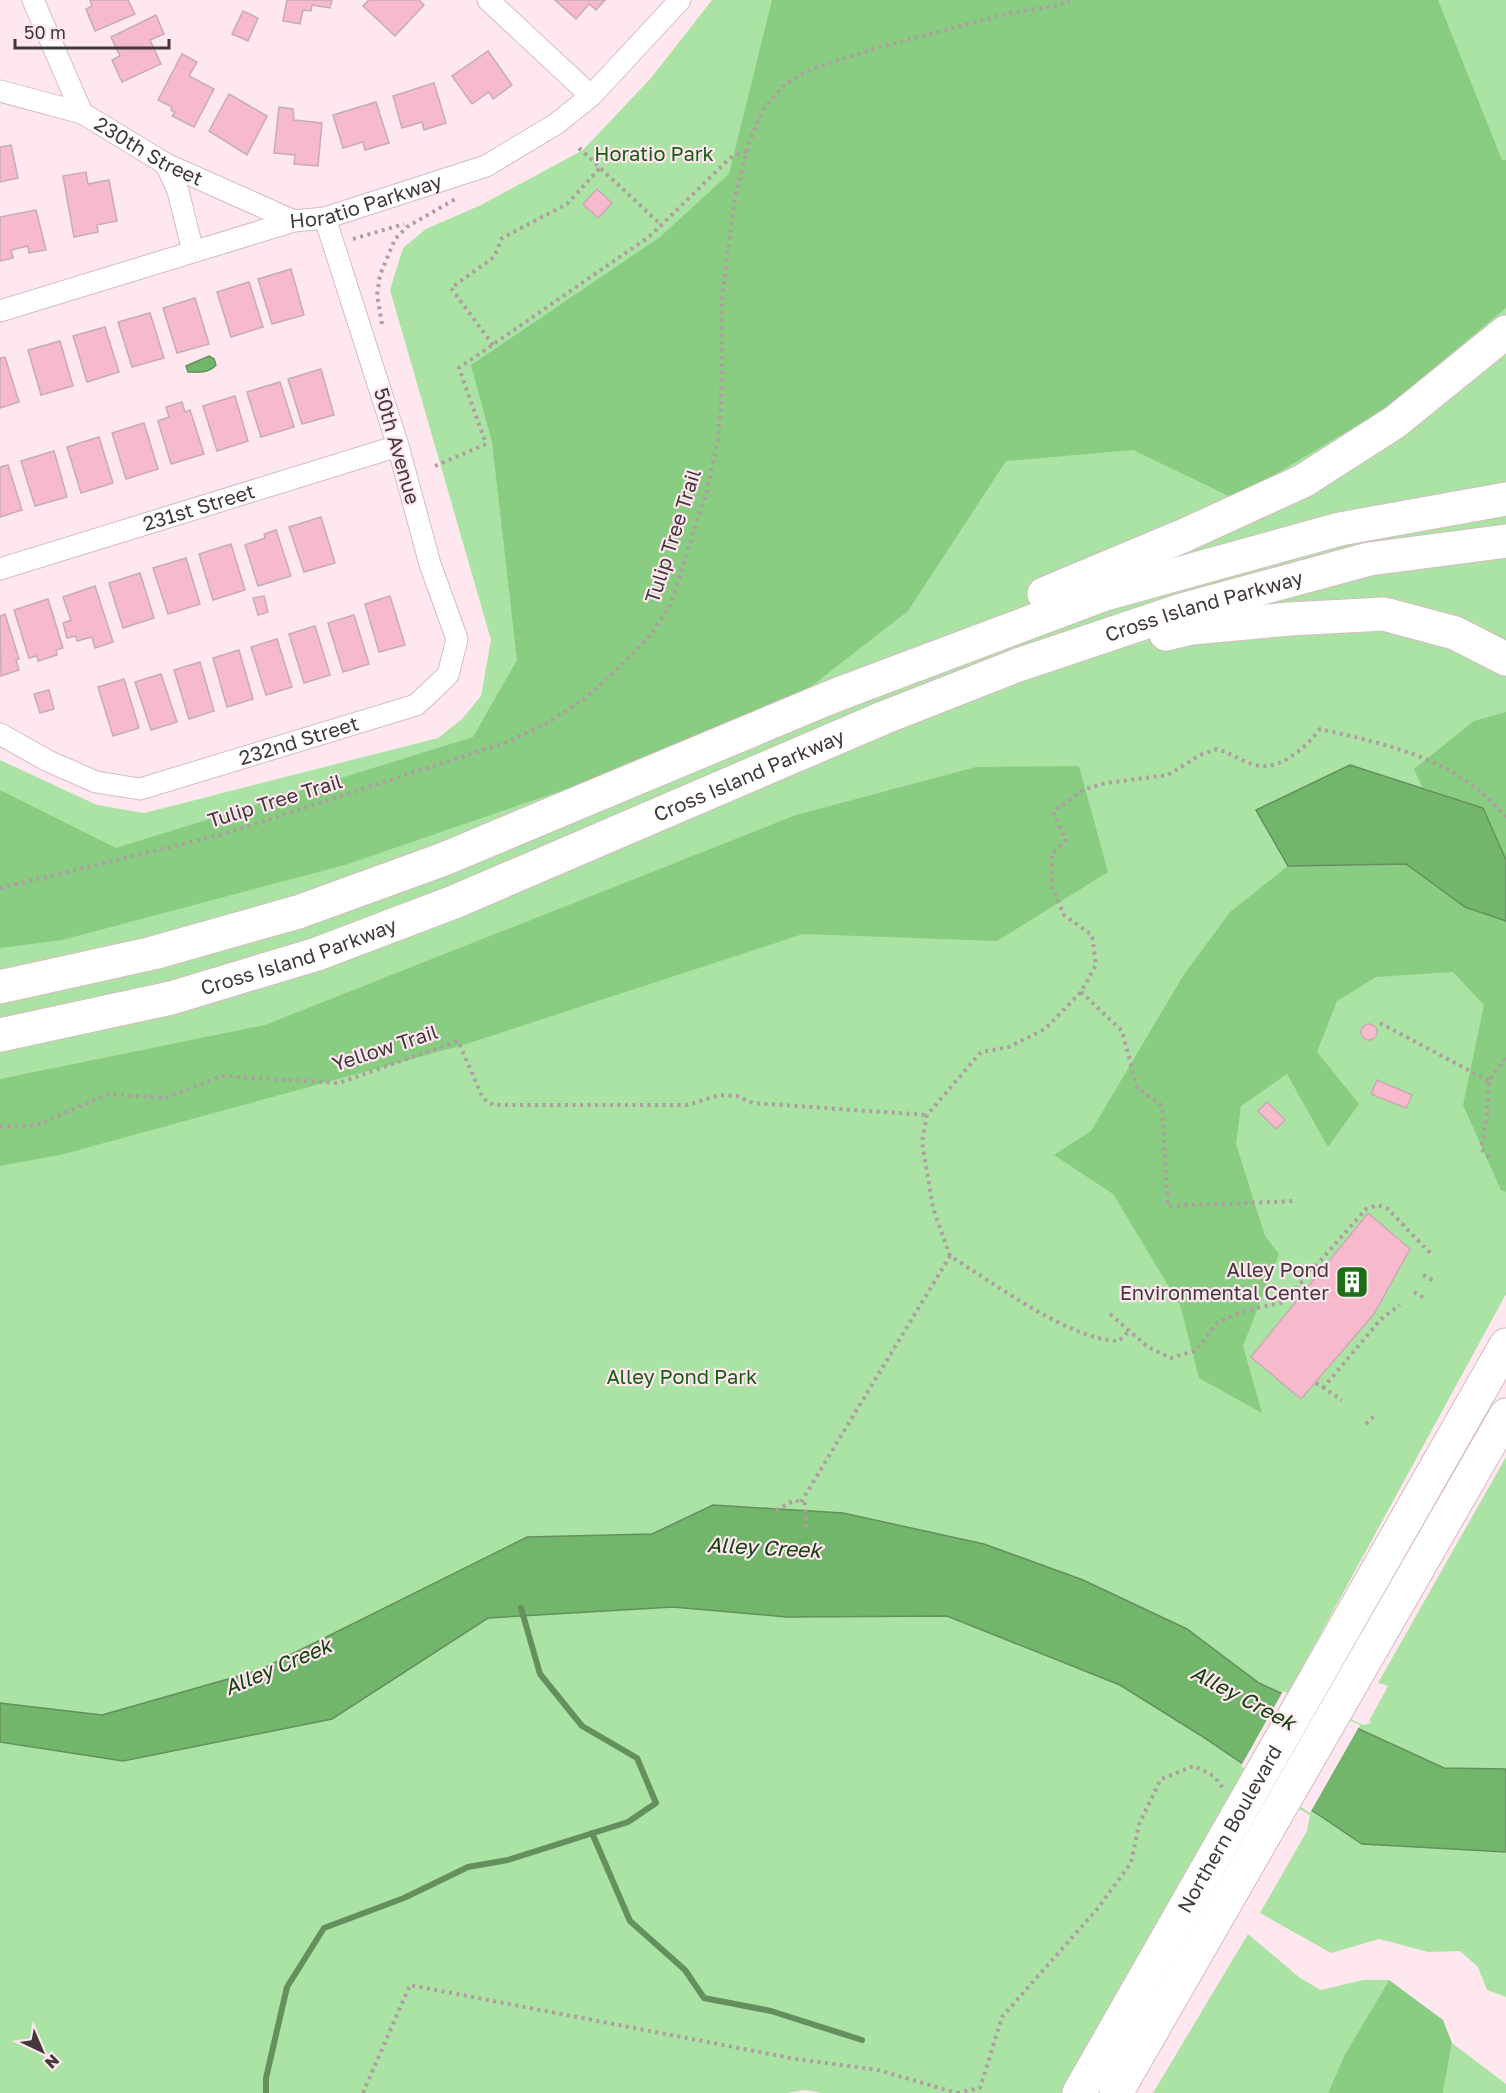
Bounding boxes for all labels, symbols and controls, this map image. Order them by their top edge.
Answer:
scale bar [15,12,170,50]
text: 50 m [24,21,66,43]
street label: 230th Street [91,111,207,190]
park label: Horatio Park [594,141,714,165]
street label: Horatio Parkway [288,168,445,232]
street label: 50th Avenue [370,385,426,507]
street label: Tulip Tree Trail [639,466,705,606]
street label: 231st Street [140,478,257,535]
street label: Cross Island Parkway [1102,565,1305,646]
street label: 232nd Street [236,710,361,769]
street label: Cross Island Parkway [650,723,848,826]
street label: Tulip Tree Trail [205,768,345,832]
street label: Cross Island Parkway [197,912,400,999]
street label: Yellow Trail [329,1019,441,1075]
place label: Alley Pond Environmental Center [1120,1257,1329,1304]
building icon: Alley Pond Environmental Center [1334,1264,1370,1300]
park label: Alley Pond Park [607,1364,757,1388]
water label: Alley Creek [706,1531,824,1563]
water label: Alley Creek [220,1631,337,1700]
water label: Alley Creek [1187,1659,1302,1736]
street label: Northern Boulevard [1172,1740,1286,1917]
north arrow [12,2021,72,2081]
text: N [41,2050,64,2073]

